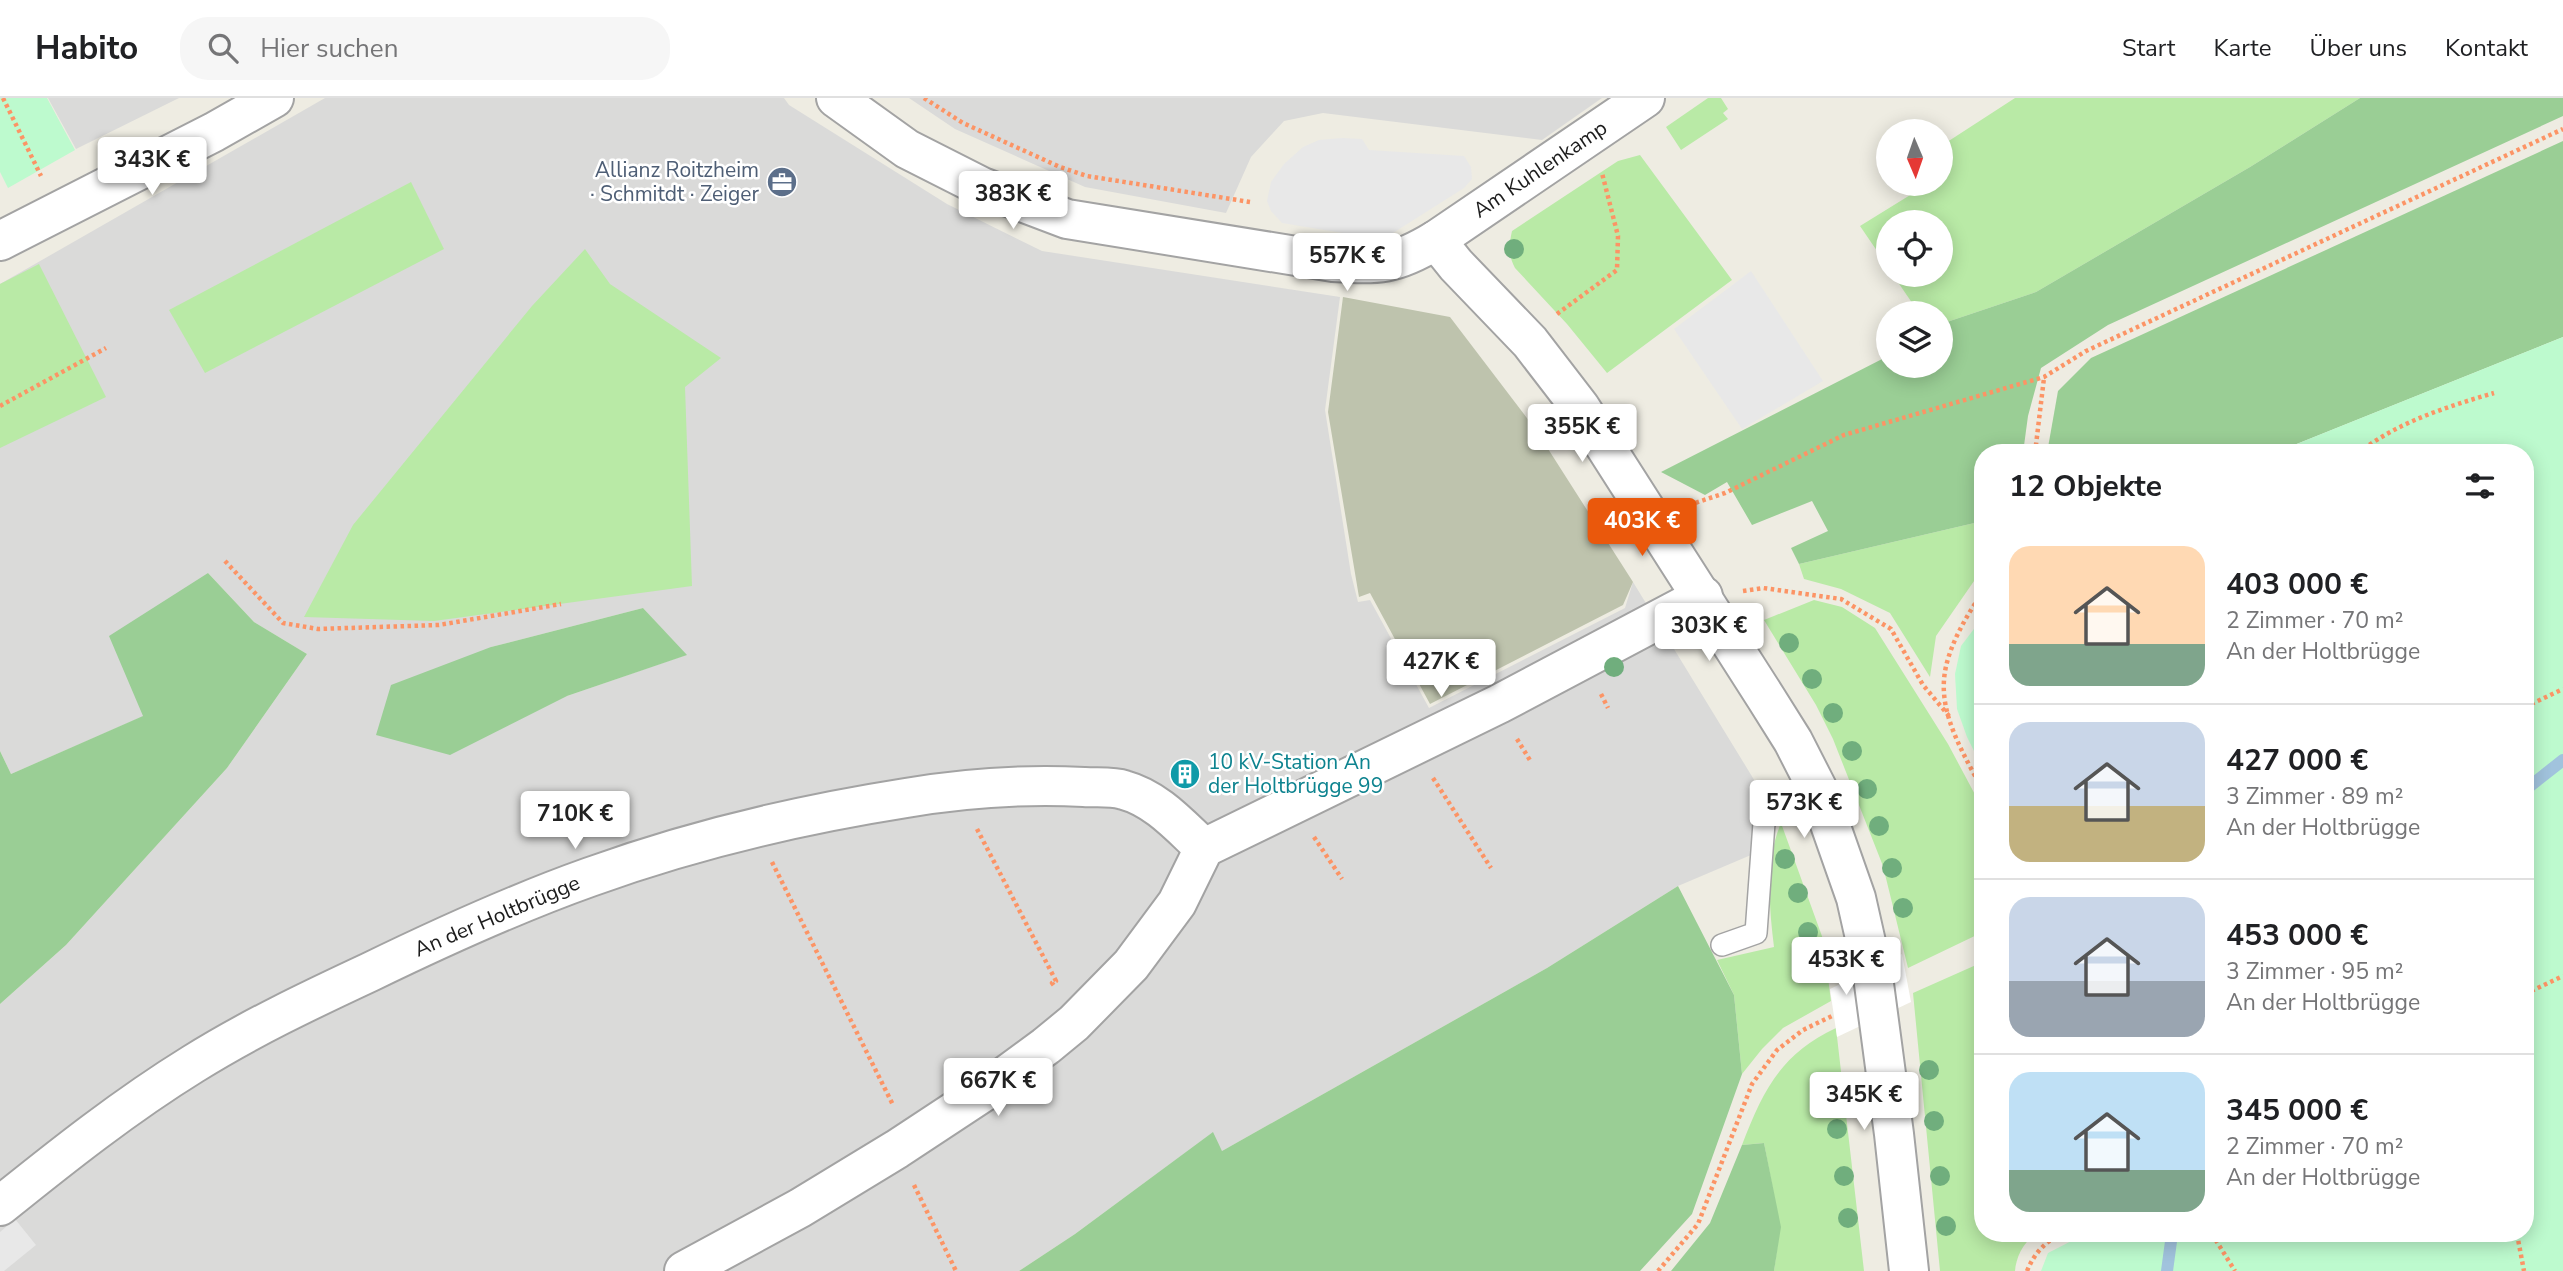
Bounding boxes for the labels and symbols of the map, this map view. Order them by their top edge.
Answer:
street label: Am Kuhlenkamp [1467,114,1613,224]
north arrow [1876,119,1953,196]
pin: 343K € [95,138,209,197]
place label: Allianz Roitzheim · Schmitdt · Zeiger [590,156,759,208]
office icon: Allianz Roitzheim · Schmitdt · Zeiger [765,165,799,199]
pin: 383K € [956,172,1070,231]
pin: 557K € [1290,234,1404,293]
pin: 355K € [1525,404,1639,464]
pin: 403K € [1585,498,1699,558]
pin: 303K € [1652,603,1766,663]
pin: 427K € [1384,640,1498,699]
place label: 10 kV-Station An der Holtbrügge 99 [1208,748,1383,800]
building icon: 10 kV-Station An der Holtbrügge 99 [1168,757,1202,791]
pin: 573K € [1747,780,1861,840]
pin: 710K € [518,792,632,851]
street label: An der Holtbrügge [410,868,584,964]
pin: 453K € [1789,937,1903,997]
pin: 667K € [941,1058,1055,1118]
pin: 345K € [1807,1072,1921,1132]

